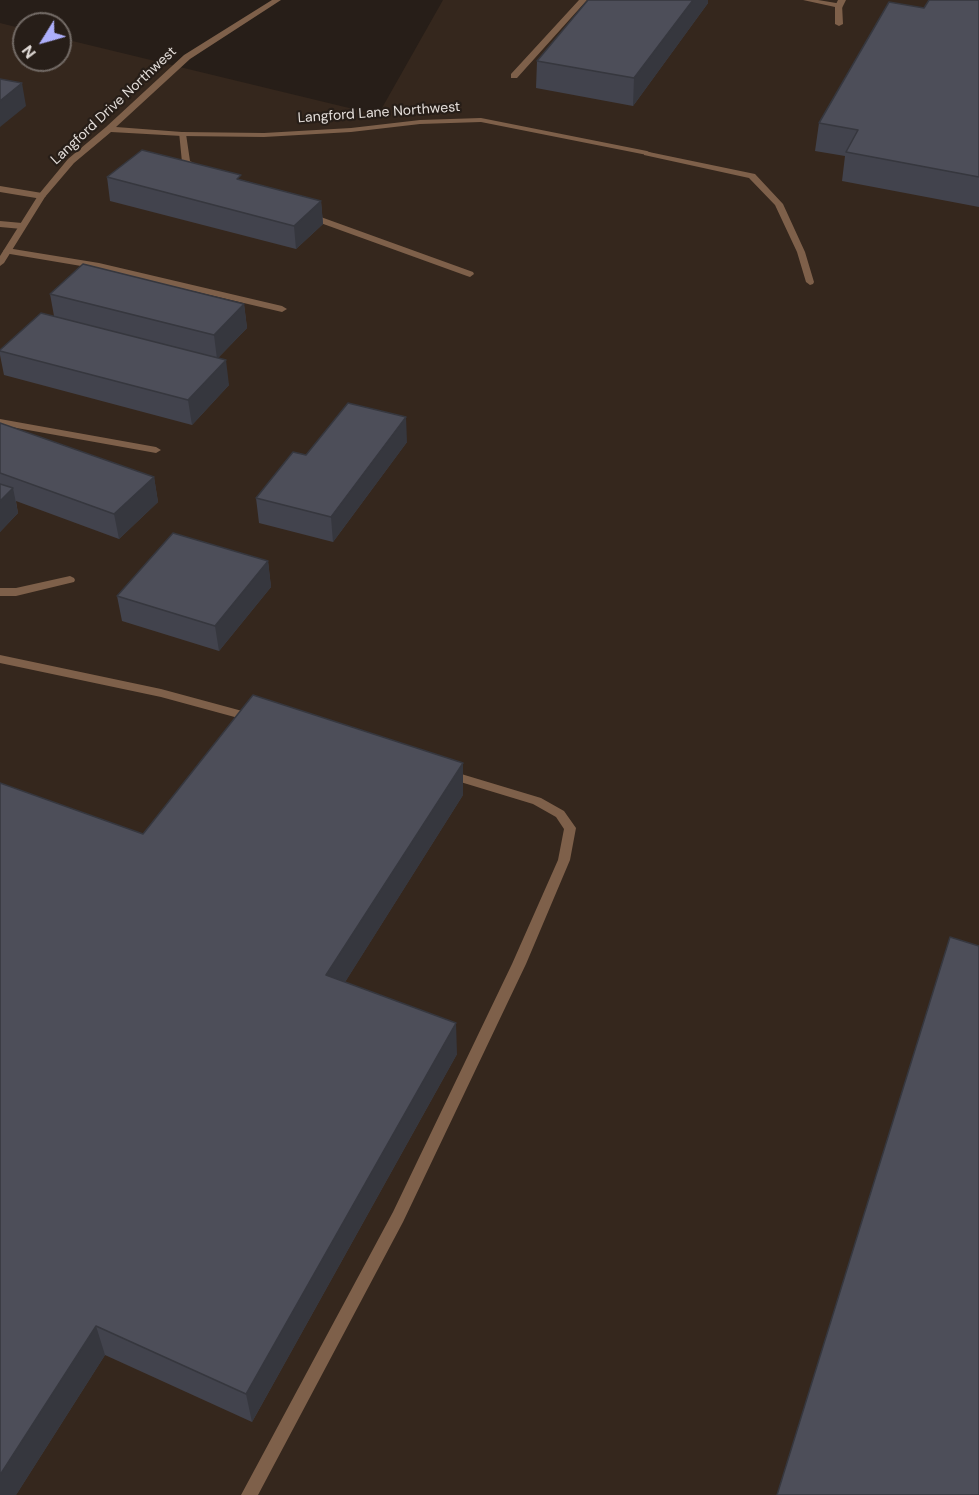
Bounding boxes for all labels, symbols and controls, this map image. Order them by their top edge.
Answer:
north arrow [12,12,72,72]
text: N [17,41,41,63]
street label: Langford Drive Northwest [48,44,180,168]
street label: Langford Lane Northwest [297,99,461,127]

